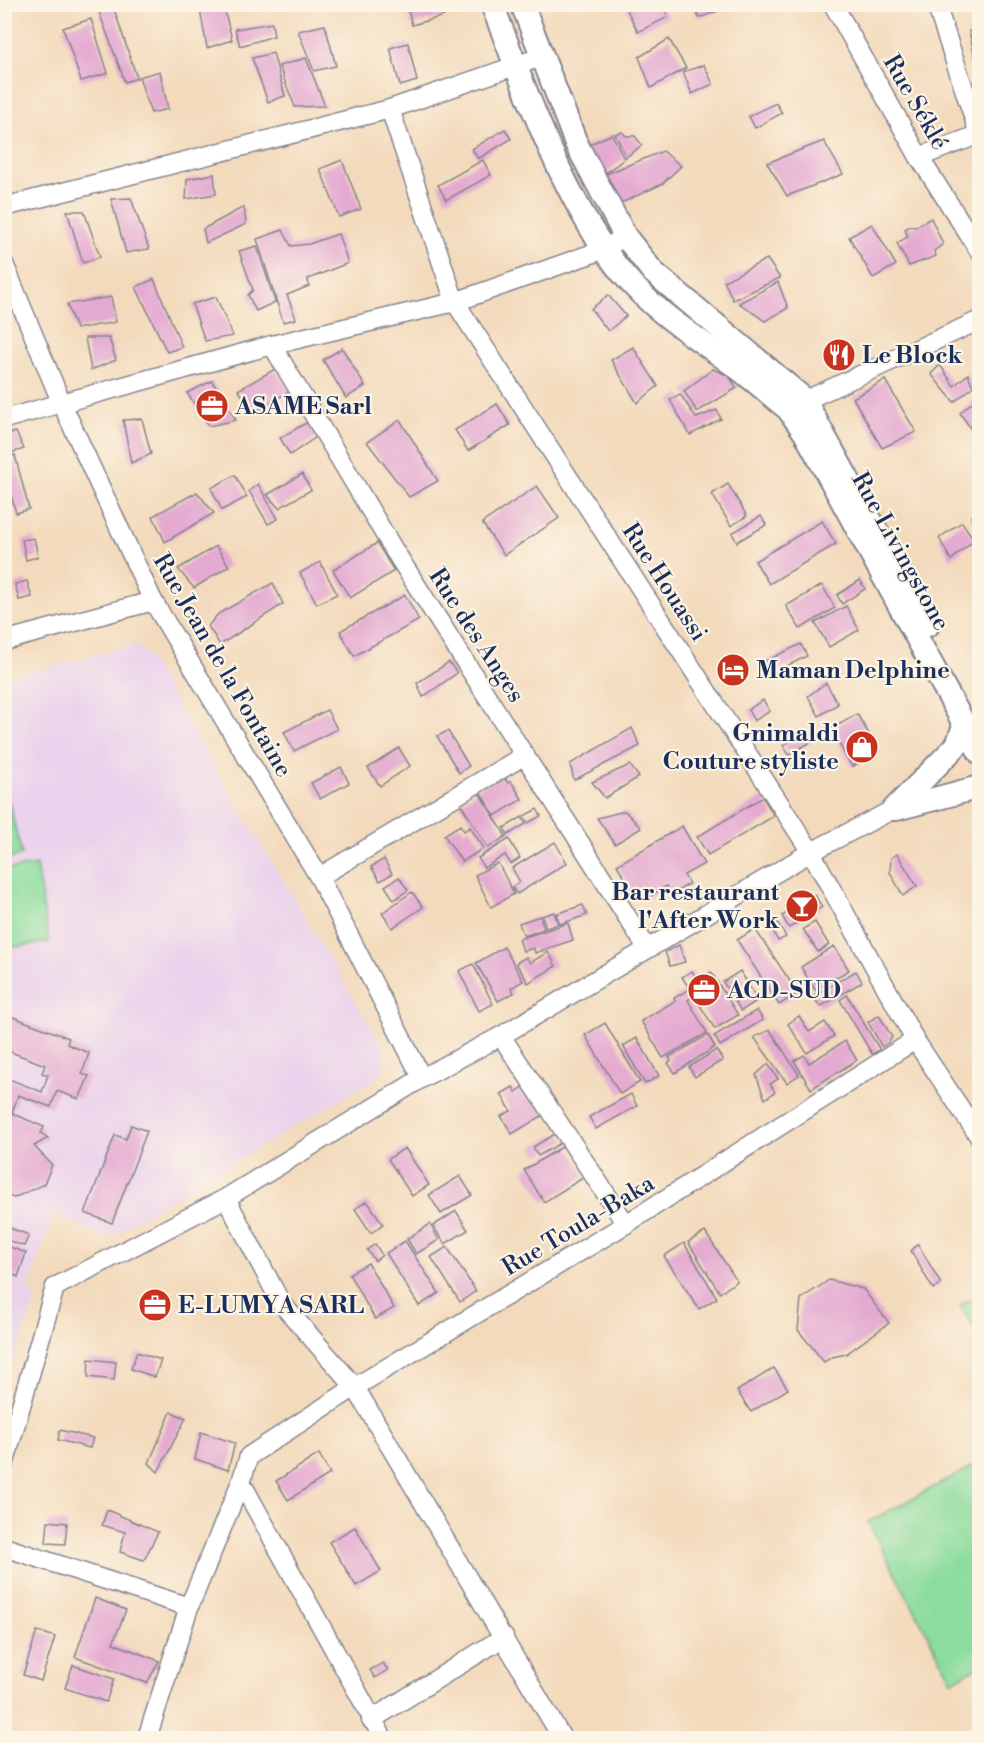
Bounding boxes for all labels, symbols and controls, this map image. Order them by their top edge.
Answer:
street label: Rue Séklé [876,50,954,155]
restaurant icon: Le Block [821,337,857,373]
place label: Le Block [862,341,963,371]
office icon: ASAME Sarl [194,388,230,424]
place label: ASAME Sarl [234,392,372,422]
street label: Rue Livingstone [844,467,956,636]
street label: Rue Houassi [615,518,713,647]
street label: Rue Jean de la Fontaine [146,548,298,783]
street label: Rue des Anges [422,563,531,708]
hotel icon: Maman Delphine [715,652,751,688]
place label: Maman Delphine [756,656,950,686]
place label: Gnimaldi Couture styliste [663,719,839,777]
shop icon: Gnimaldi Couture styliste [844,729,880,765]
place label: Bar restaurant l'After Work [612,878,780,936]
bar icon: Bar restaurant l'After Work [784,888,820,924]
office icon: ACD-SUD [686,972,722,1008]
place label: ACD-SUD [726,976,841,1006]
street label: Rue Toula-Baka [497,1168,661,1283]
office icon: E-LUMYA SARL [137,1287,173,1323]
place label: E-LUMYA SARL [178,1291,364,1321]

